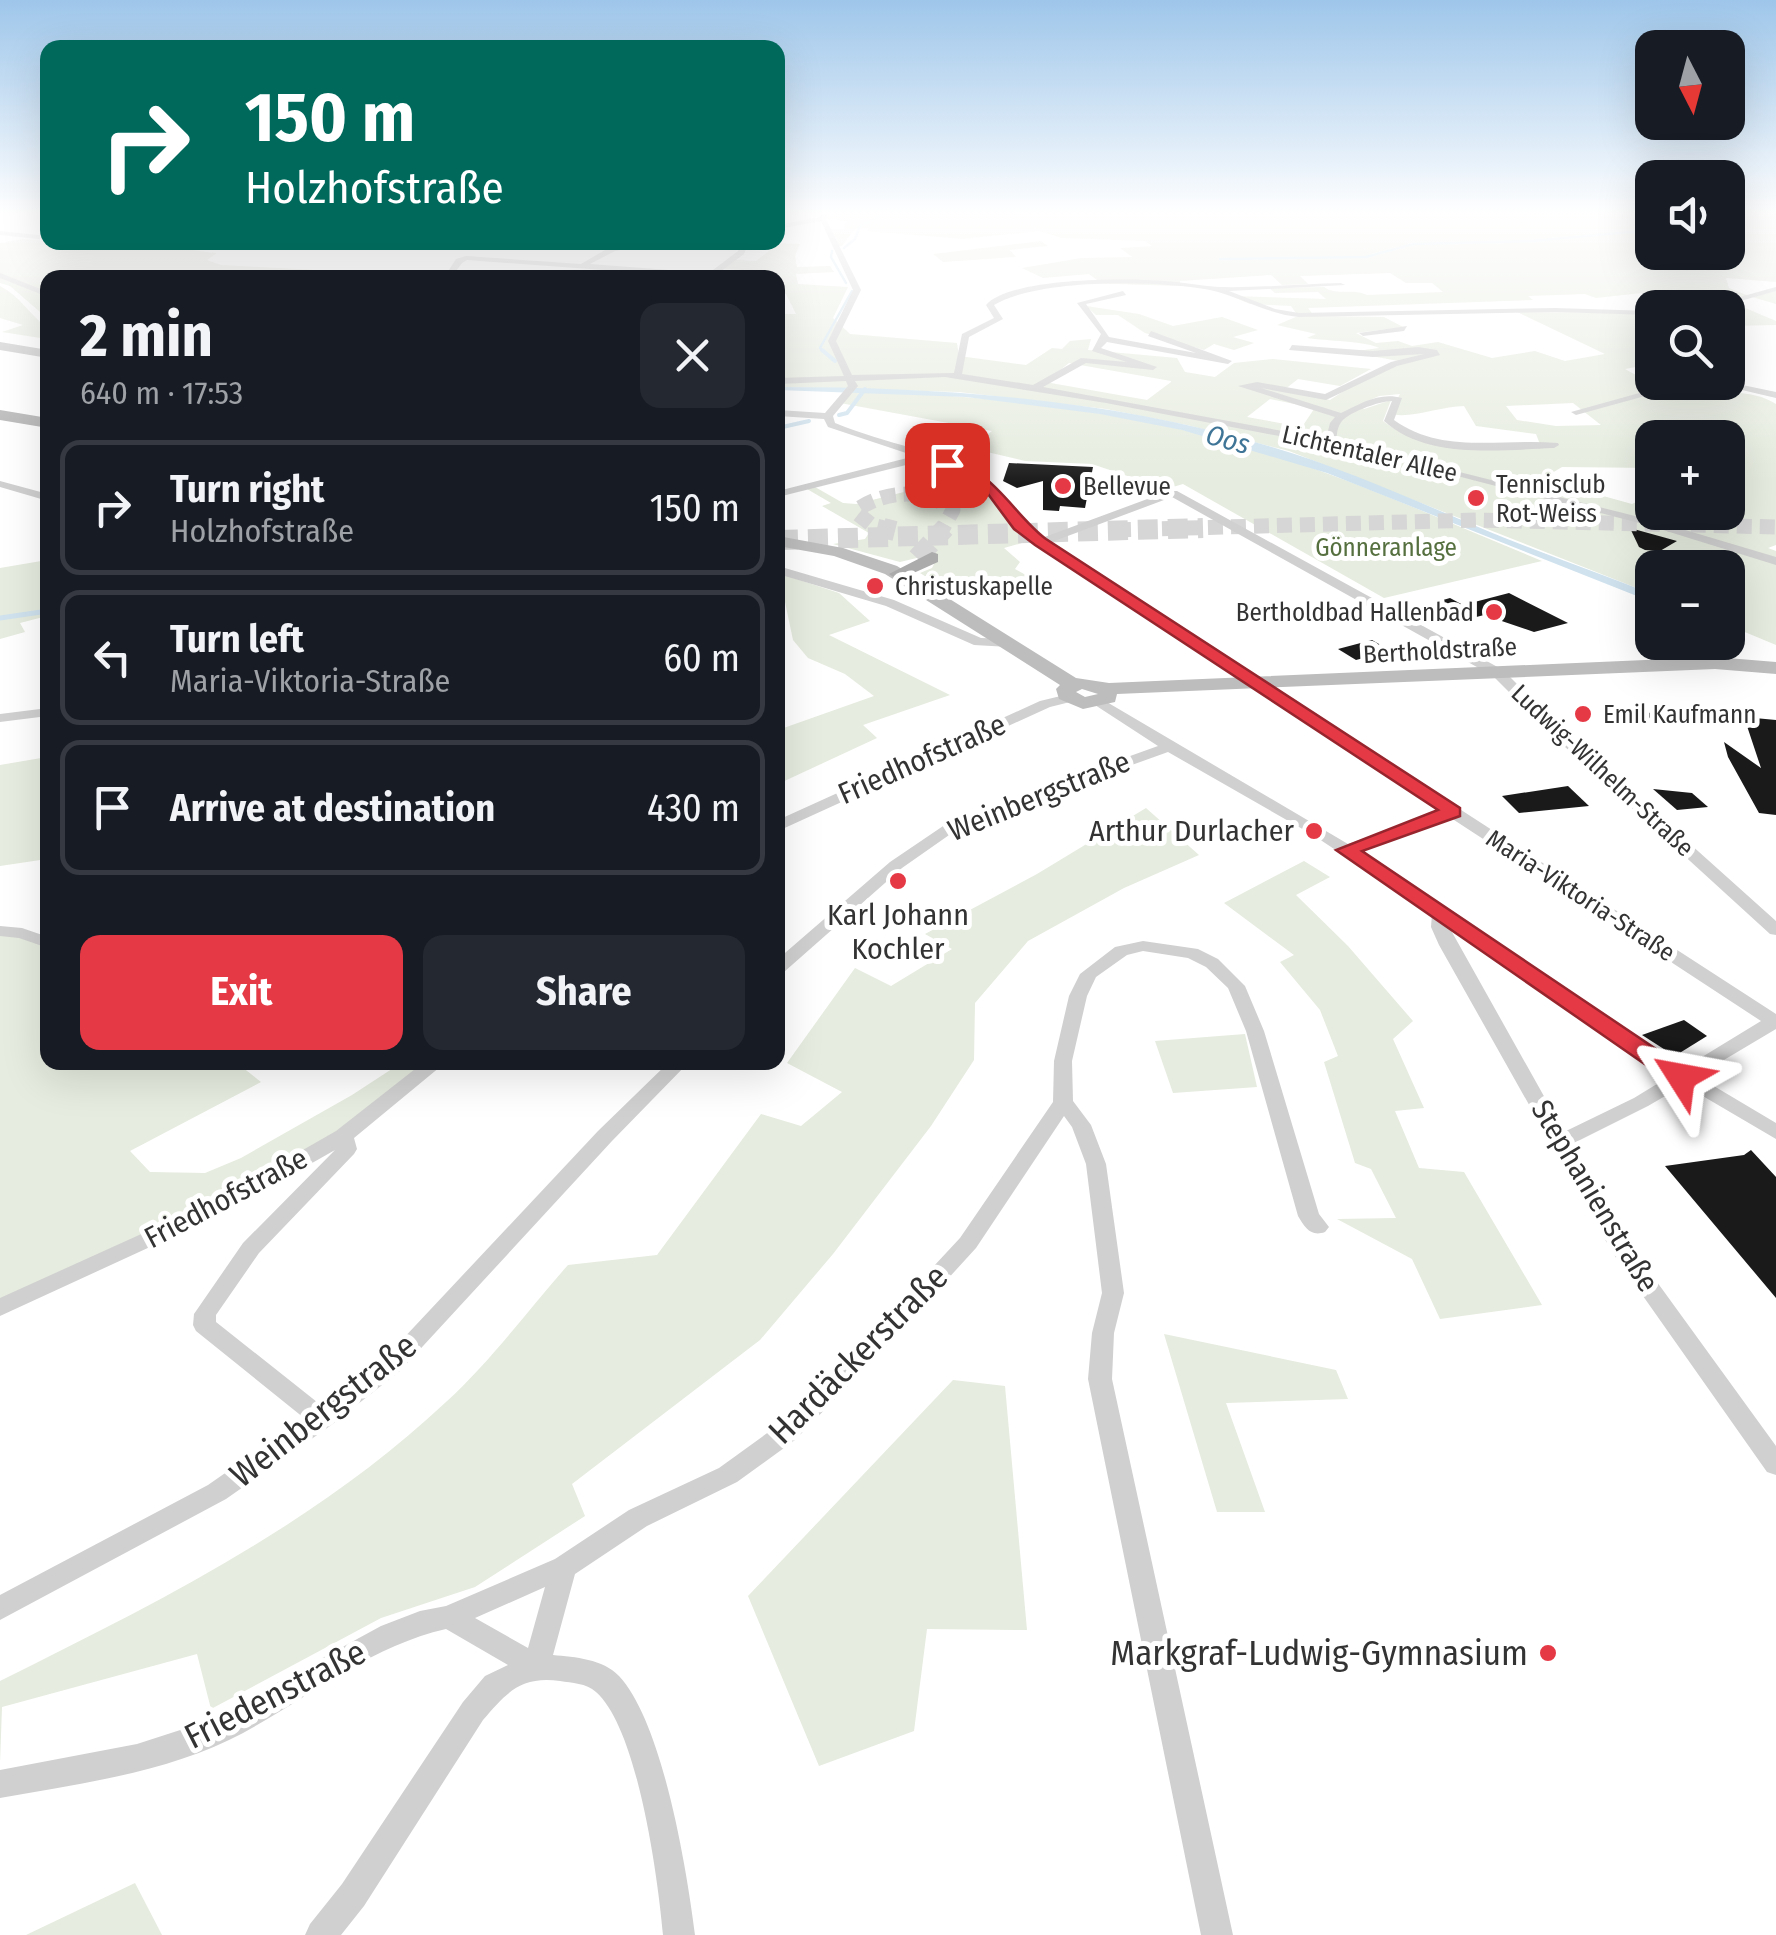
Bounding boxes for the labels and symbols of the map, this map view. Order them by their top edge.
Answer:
north arrow [1635,30,1745,140]
water label: Oos [1202,418,1254,461]
street label: Lichtentaler Allee [1279,419,1460,489]
pin [905,423,990,508]
place label: Tennisclub Rot-Weiss [1496,470,1606,529]
place label: Bellevue [1083,472,1171,502]
marker: Bellevue [1052,475,1074,497]
marker: Tennisclub Rot-Weiss [1465,487,1487,509]
park label: Gönneranlage [1315,533,1457,563]
place label: Christuskapelle [895,572,1053,602]
marker: Christuskapelle [864,575,886,597]
place label: Bertholdbad Hallenbad [1236,598,1474,628]
marker: Bertholdbad Hallenbad [1483,601,1505,623]
street label: Bertholdstraße [1362,632,1518,670]
street label: Ludwig-Wilhelm-Straße [1505,679,1700,863]
place label: Emil Kaufmann [1603,700,1756,730]
marker: Emil Kaufmann [1572,703,1594,725]
street label: Friedhofstraße [833,706,1011,812]
street label: Weinbergstraße [943,743,1135,849]
place label: Arthur Durlacher [1089,813,1295,849]
marker: Arthur Durlacher [1303,820,1325,842]
street label: Maria-Viktoria-Straße [1480,824,1680,968]
marker: Karl Johann Kochler [887,870,909,892]
place label: Karl Johann Kochler [827,897,969,967]
position arrow [1629,1025,1733,1129]
street label: Stephanienstraße [1524,1094,1666,1298]
street label: Friedhofstraße [138,1140,314,1256]
street label: Hardäckerstraße [760,1256,956,1452]
street label: Weinbergstraße [221,1324,425,1496]
street label: Friedenstraße [177,1630,373,1758]
place label: Markgraf-Ludwig-Gymnasium [1110,1632,1528,1674]
marker: Markgraf-Ludwig-Gymnasium [1537,1642,1559,1664]

